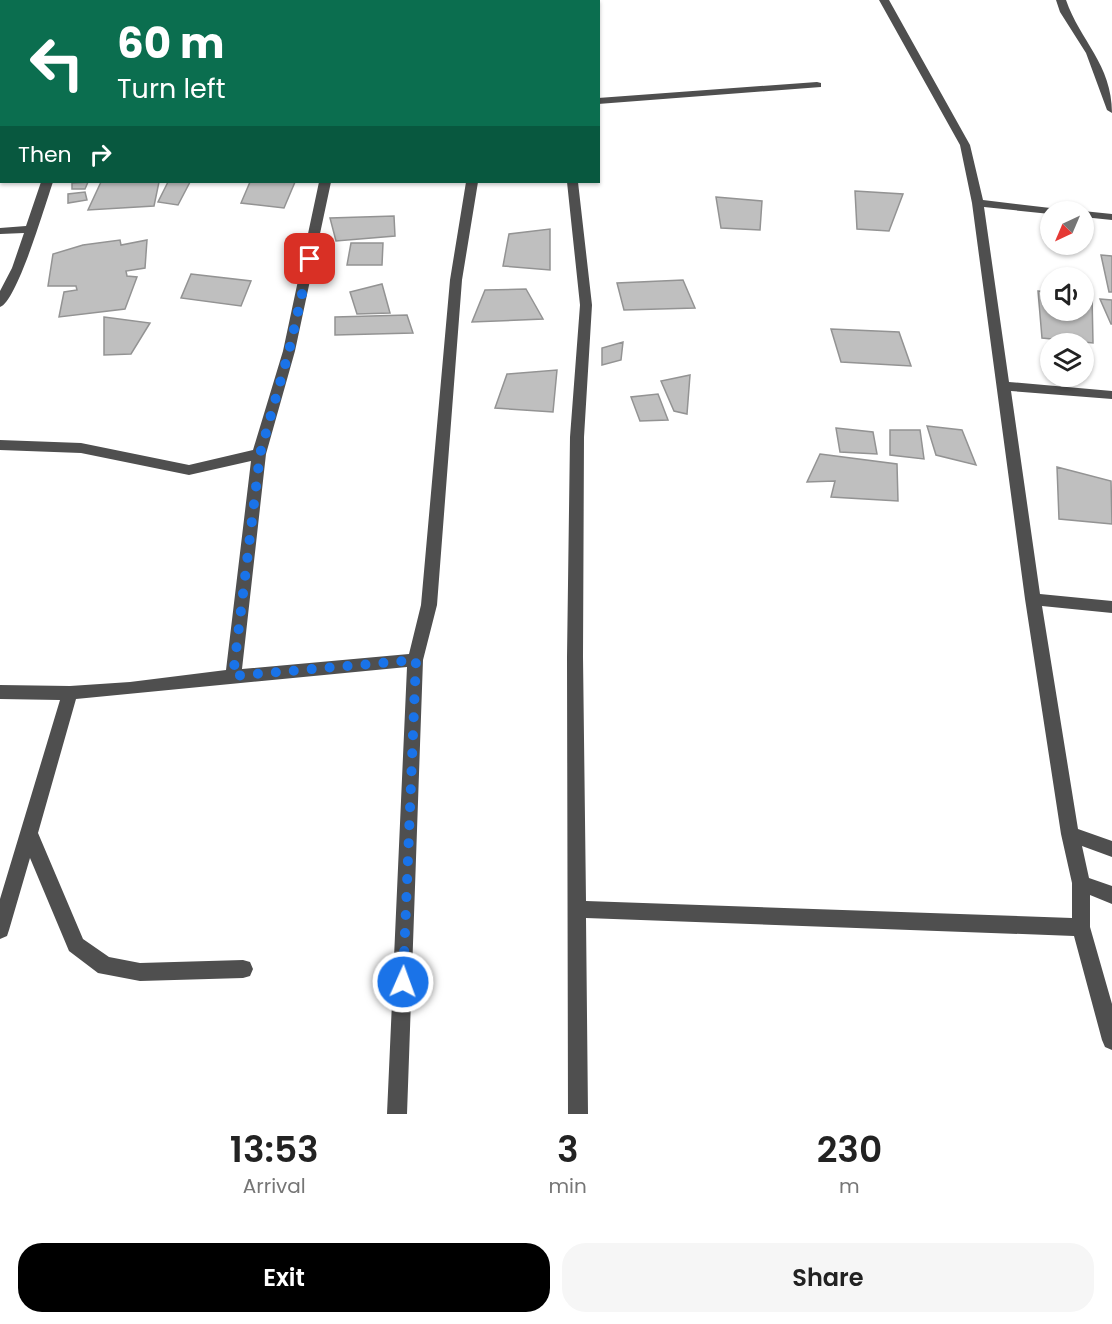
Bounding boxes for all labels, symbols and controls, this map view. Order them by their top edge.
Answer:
text: 60 m [117,14,225,73]
icon: left [18,24,96,102]
text: Turn left [117,70,226,107]
icon: right [84,138,117,171]
text: Then [18,139,72,170]
north arrow [1040,201,1094,255]
map controls [1040,201,1094,387]
pin [284,233,335,284]
icon: arrive [293,242,326,275]
button: sound [1040,267,1094,321]
button: layers [1040,333,1094,387]
position arrow [371,950,435,1014]
text: 13:53 [230,1124,319,1175]
text: 3 [557,1124,578,1175]
text: 230 [817,1124,882,1175]
text: Arrival [243,1172,306,1200]
text: min [549,1172,587,1200]
text: m [839,1172,860,1200]
button: Exit [18,1243,550,1312]
button: Share [562,1243,1094,1312]

